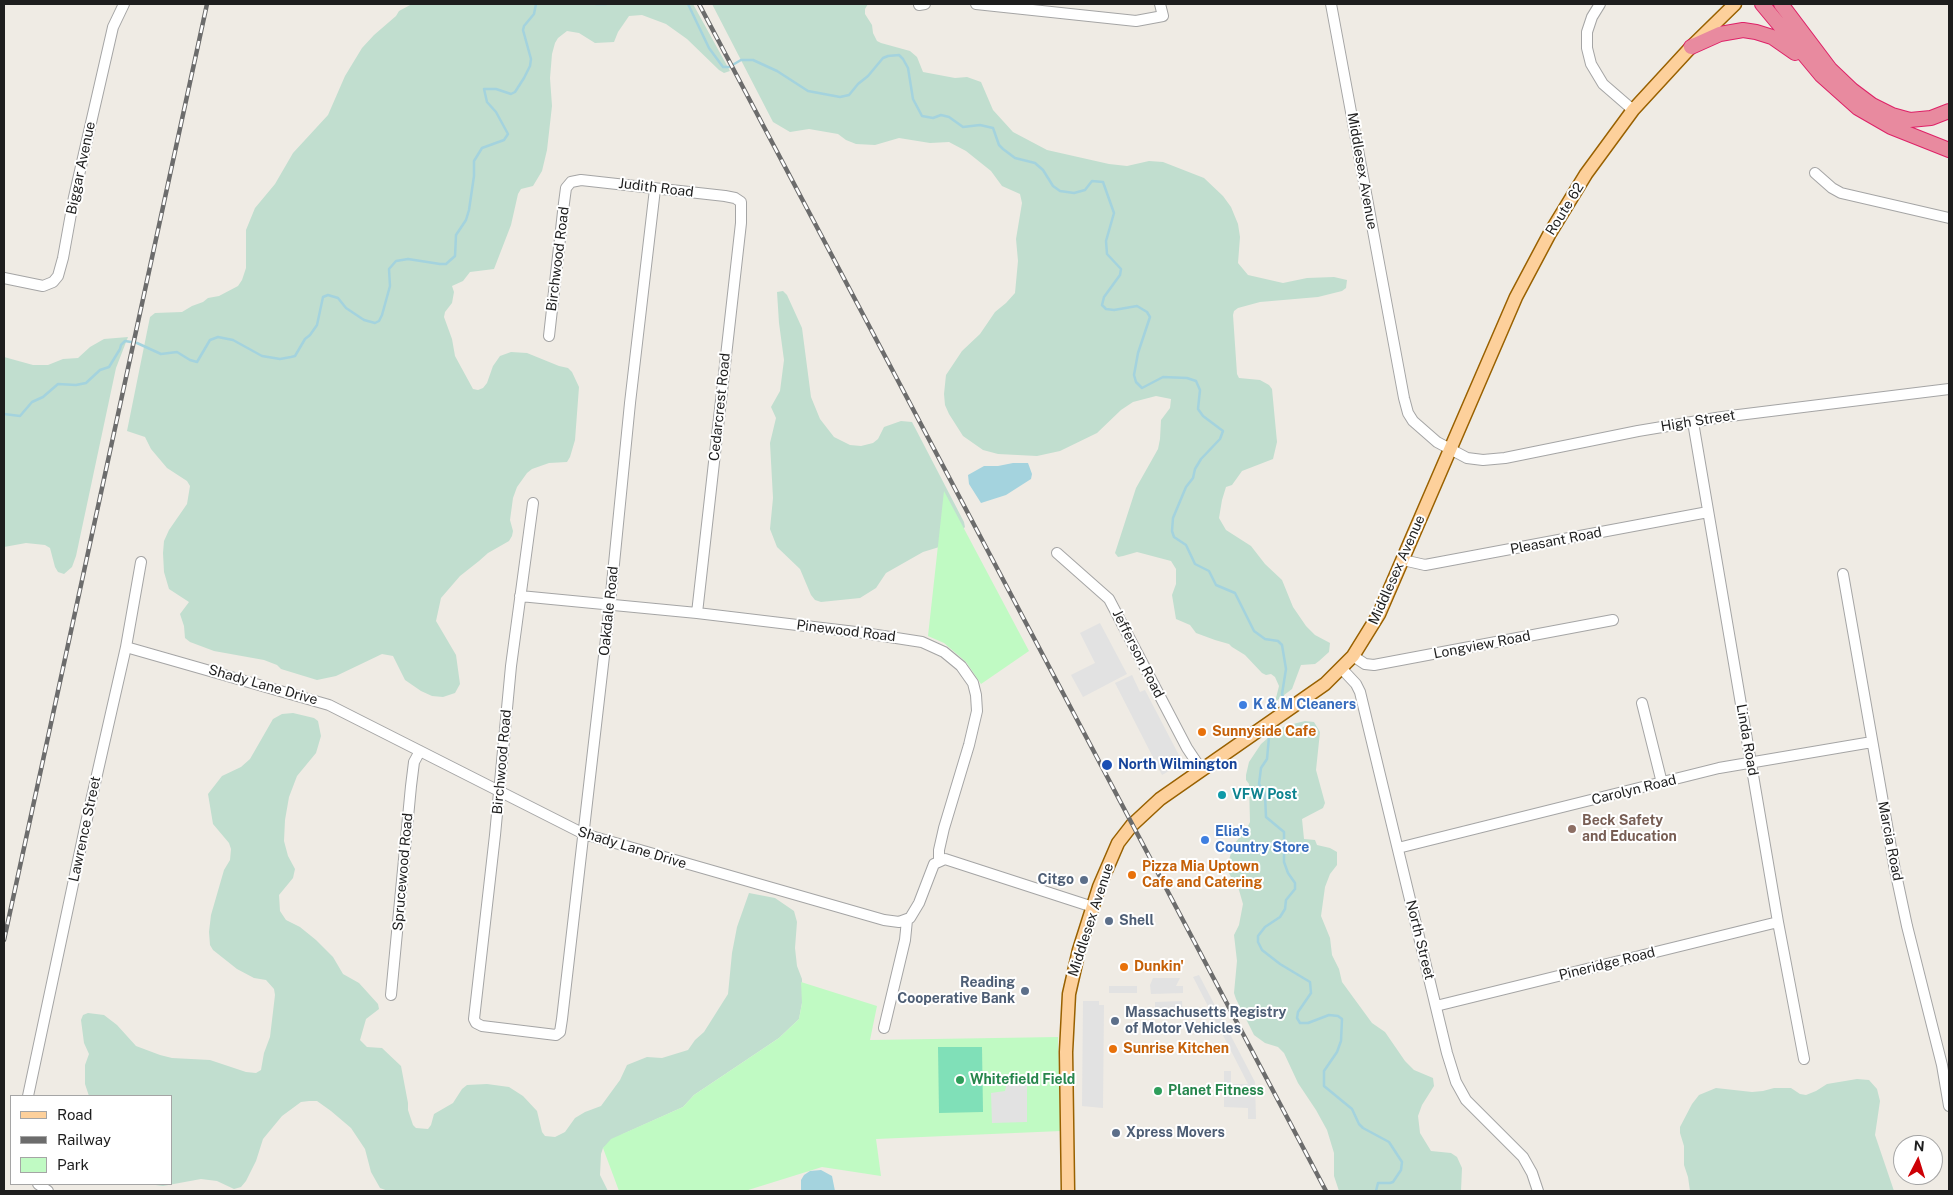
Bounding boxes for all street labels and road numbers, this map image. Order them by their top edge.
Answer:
street label: Middlesex Avenue [1343,111,1381,231]
street label: Biggar Avenue [63,120,99,216]
street label: Judith Road [617,175,695,201]
street label: Route 62 [1542,180,1588,238]
street label: Birchwood Road [543,206,573,312]
street label: Cedarcrest Road [706,352,734,462]
street label: High Street [1660,407,1736,435]
street label: Middlesex Avenue [1365,513,1429,627]
street label: Pleasant Road [1509,524,1603,558]
street label: Oakdale Road [596,565,622,657]
street label: Jefferson Road [1109,607,1167,701]
street label: Pinewood Road [795,617,897,645]
street label: Longview Road [1432,627,1532,663]
street label: Shady Lane Drive [206,661,320,709]
street label: Linda Road [1732,703,1762,777]
street label: Birchwood Road [489,709,515,815]
street label: Carolyn Road [1590,771,1678,809]
street label: Lawrence Street [66,775,104,883]
street label: Marcia Road [1874,800,1906,882]
street label: Sprucewood Road [389,812,417,932]
street label: Shady Lane Drive [576,823,688,873]
street label: Middlesex Avenue [1065,861,1117,979]
street label: North Street [1402,898,1438,982]
street label: Pineridge Road [1557,944,1657,984]

